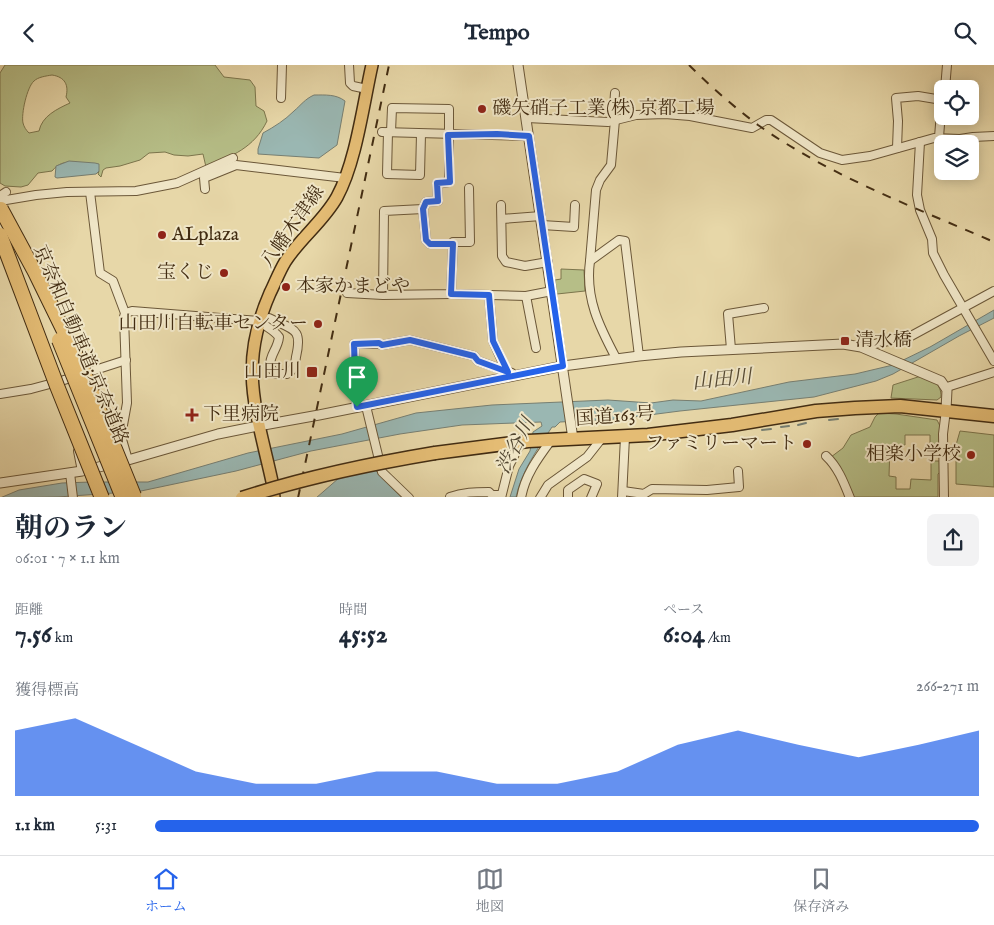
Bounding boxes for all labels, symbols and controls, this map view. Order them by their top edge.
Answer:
icon: back [15,19,43,47]
text: Tempo [465,19,530,47]
icon: search [951,19,979,47]
map controls [934,80,979,180]
button: locate [934,80,979,125]
place label: 磯矢硝子工業(株) 京都工場 [492,97,715,121]
marker: 磯矢硝子工業(株) 京都工場 [476,103,488,115]
button: layers [934,135,979,180]
street label: 八幡木津線 [256,181,330,273]
place label: ALplaza [171,223,240,247]
marker: ALplaza [156,229,168,241]
street label: 京奈和自動車道;京奈道路 [27,242,133,448]
place label: 宝くじ [157,261,214,285]
marker: 宝くじ [218,267,230,279]
place label: 本家かまどや [296,275,410,299]
marker: 本家かまどや [280,281,292,293]
place label: 山田川自転車センター [119,312,308,336]
marker: 山田川自転車センター [312,318,324,330]
place label: 清水橋 [855,329,912,353]
marker: 清水橋 [839,335,851,347]
pin [336,356,378,407]
place label: 山田川 [244,360,301,384]
icon: arrive [343,363,371,391]
water label: 山田川 [691,364,755,396]
marker: 山田川 [305,365,319,379]
street label: 国道163号 [575,402,655,432]
place label: 下里病院 [203,403,279,427]
marker: 下里病院 [185,408,199,422]
water label: 渋谷川 [491,412,542,478]
place label: ファミリーマート [645,432,797,456]
marker: ファミリーマート [801,438,813,450]
place label: 相楽小学校 [866,443,961,467]
marker: 相楽小学校 [965,449,977,461]
text: 朝のラン [15,512,127,547]
button: share [927,514,979,566]
text: 06:01 · 7 × 1.1 km [15,549,120,569]
text: 距離 [15,601,43,619]
text: 時間 [339,601,367,619]
text: ペース [663,601,704,619]
text: 7.56 [15,619,52,651]
text: 45:52 [339,619,388,651]
text: 6:04 [663,619,705,651]
text: km [52,629,73,647]
text: /km [705,629,731,647]
text: 266–271 m [916,677,979,697]
text: 獲得標高 [15,681,79,701]
text: 1.1 km [15,816,55,836]
text: 5:31 [95,816,117,836]
tab: ホーム [145,865,187,916]
tab: 地図 [476,865,504,916]
tab: 保存済み [793,865,849,916]

